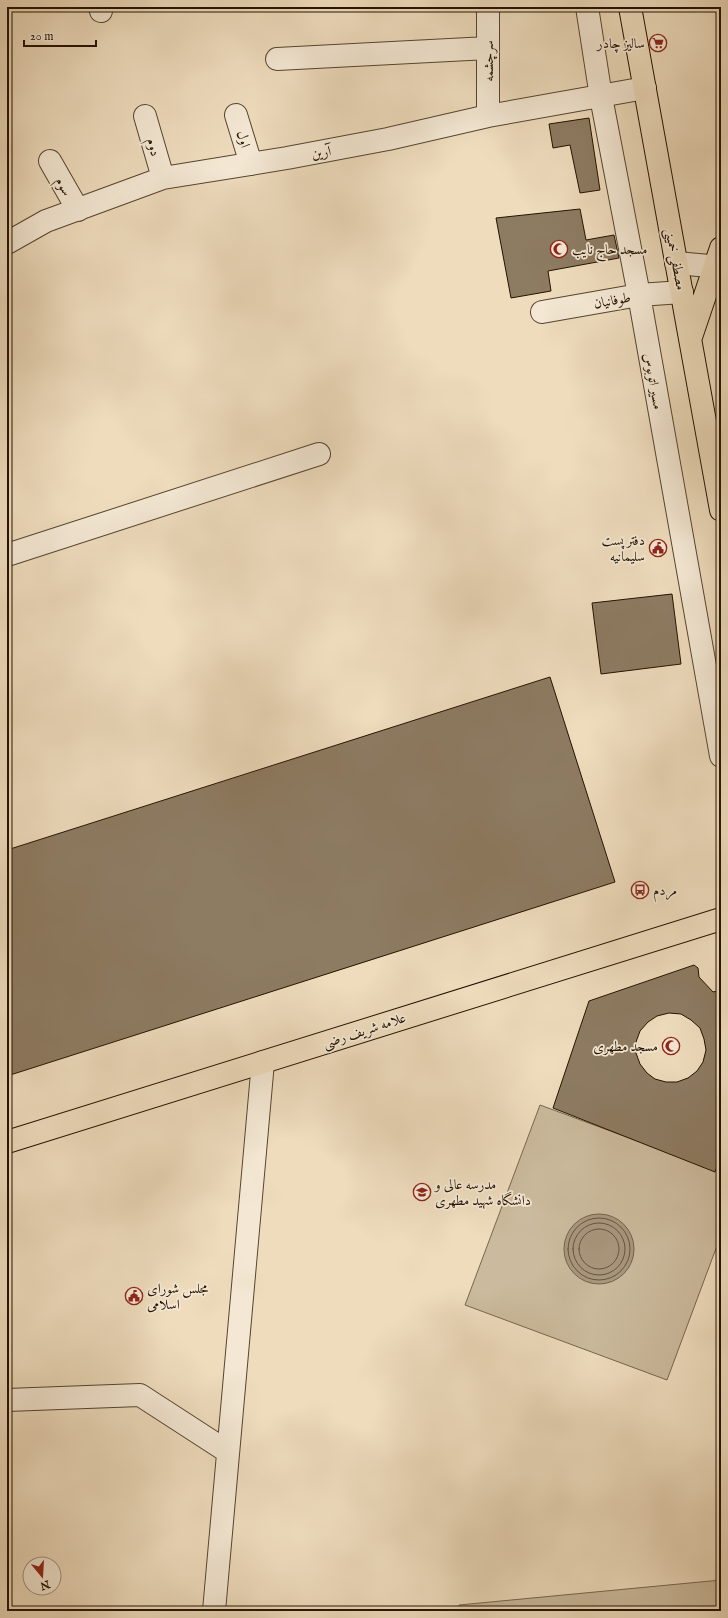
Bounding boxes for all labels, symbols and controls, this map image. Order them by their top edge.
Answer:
scale bar [24,22,96,48]
text: 20 m [30,29,53,44]
supermarket icon: سالیز چادر [648,33,668,53]
place label: سالیز چادر [595,35,645,53]
street label: سرچشمه [480,40,498,82]
street label: اول [232,128,254,150]
street label: دوم [139,136,164,159]
street label: آرین [310,142,334,164]
street label: سوم [48,174,76,201]
street label: مصطفی خمینی [659,227,690,292]
mosque icon: مسجد حاج نایب [549,239,569,259]
place label: مسجد حاج نایب [572,241,647,262]
street label: طوفانیان [592,289,632,313]
street label: مسیر اتوبوس [639,351,667,411]
place label: دفتر پست سلیمانیه [602,532,645,566]
public building icon: دفتر پست سلیمانیه [648,538,668,558]
bus stop icon: مردم [630,880,650,900]
place label: مردم [653,882,677,903]
street label: علامه شریف رضی [321,1009,408,1053]
mosque icon: مسجد مطهری [661,1036,681,1056]
place label: مسجد مطهری [593,1038,658,1056]
place label: مدرسه عالی و دانشگاه شهید مطهری [433,1176,531,1210]
school or university icon: مدرسه عالی و دانشگاه شهید مطهری [412,1182,432,1202]
place label: مجلس شورای اسلامی [147,1280,209,1314]
public building icon: مجلس شورای اسلامی [124,1286,144,1306]
north arrow [22,1556,62,1596]
text: N [38,1576,52,1593]

